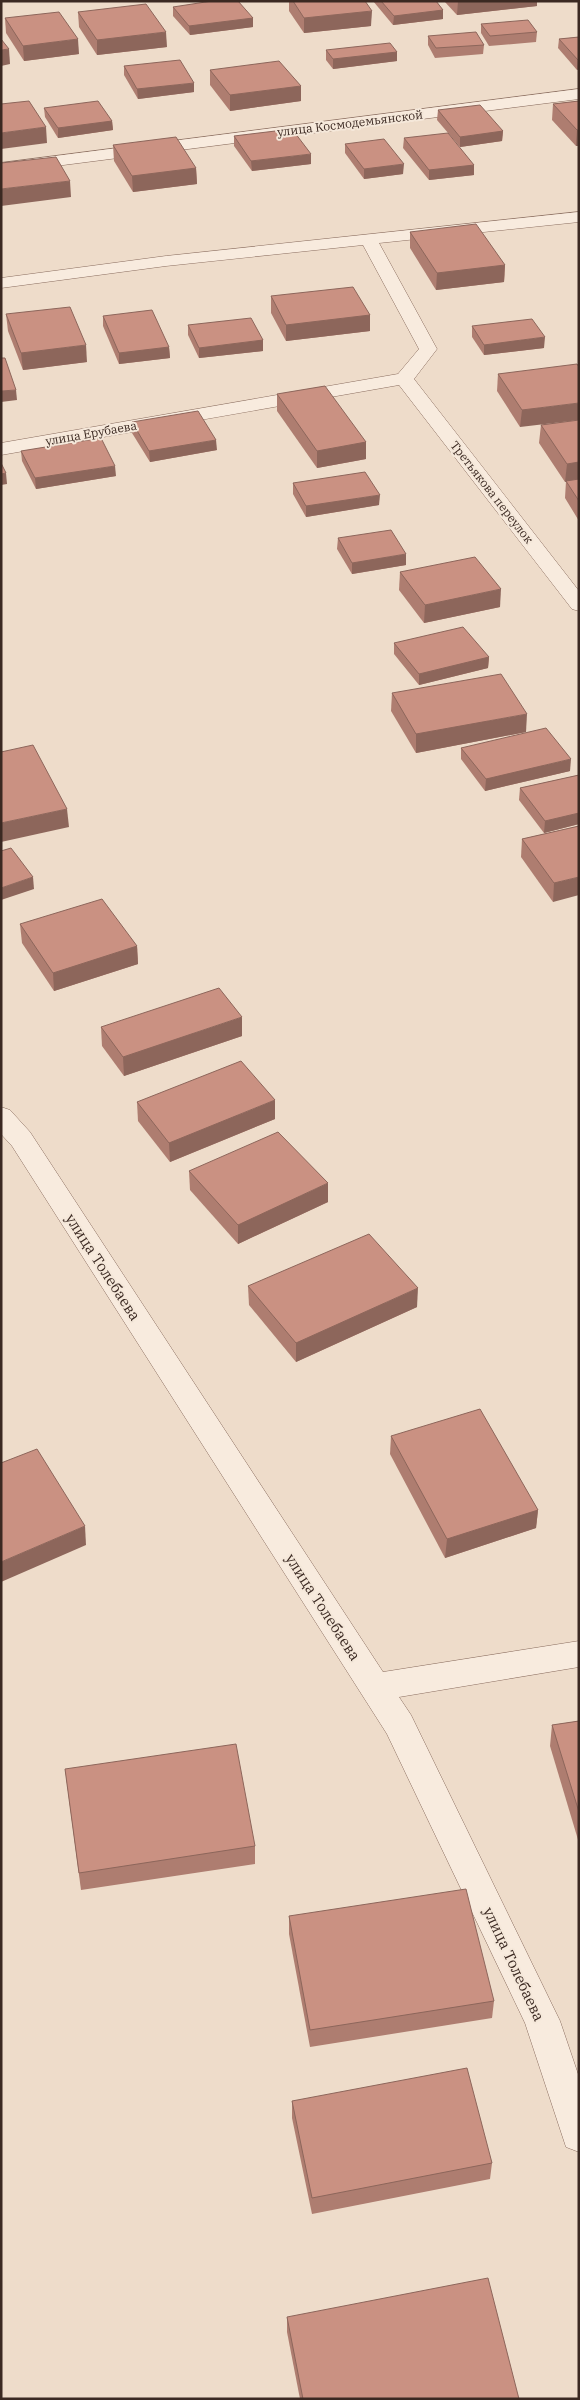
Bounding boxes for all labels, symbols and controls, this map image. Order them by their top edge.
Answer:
street label: улица Космодемьянской [276,107,424,139]
street label: улица Ерубаева [44,417,138,448]
street label: Третьякова переулок [447,438,537,546]
street label: улица Толебаева [61,1210,145,1324]
street label: улица Толебаева [281,1550,365,1664]
street label: улица Толебаева [479,1904,549,2024]

